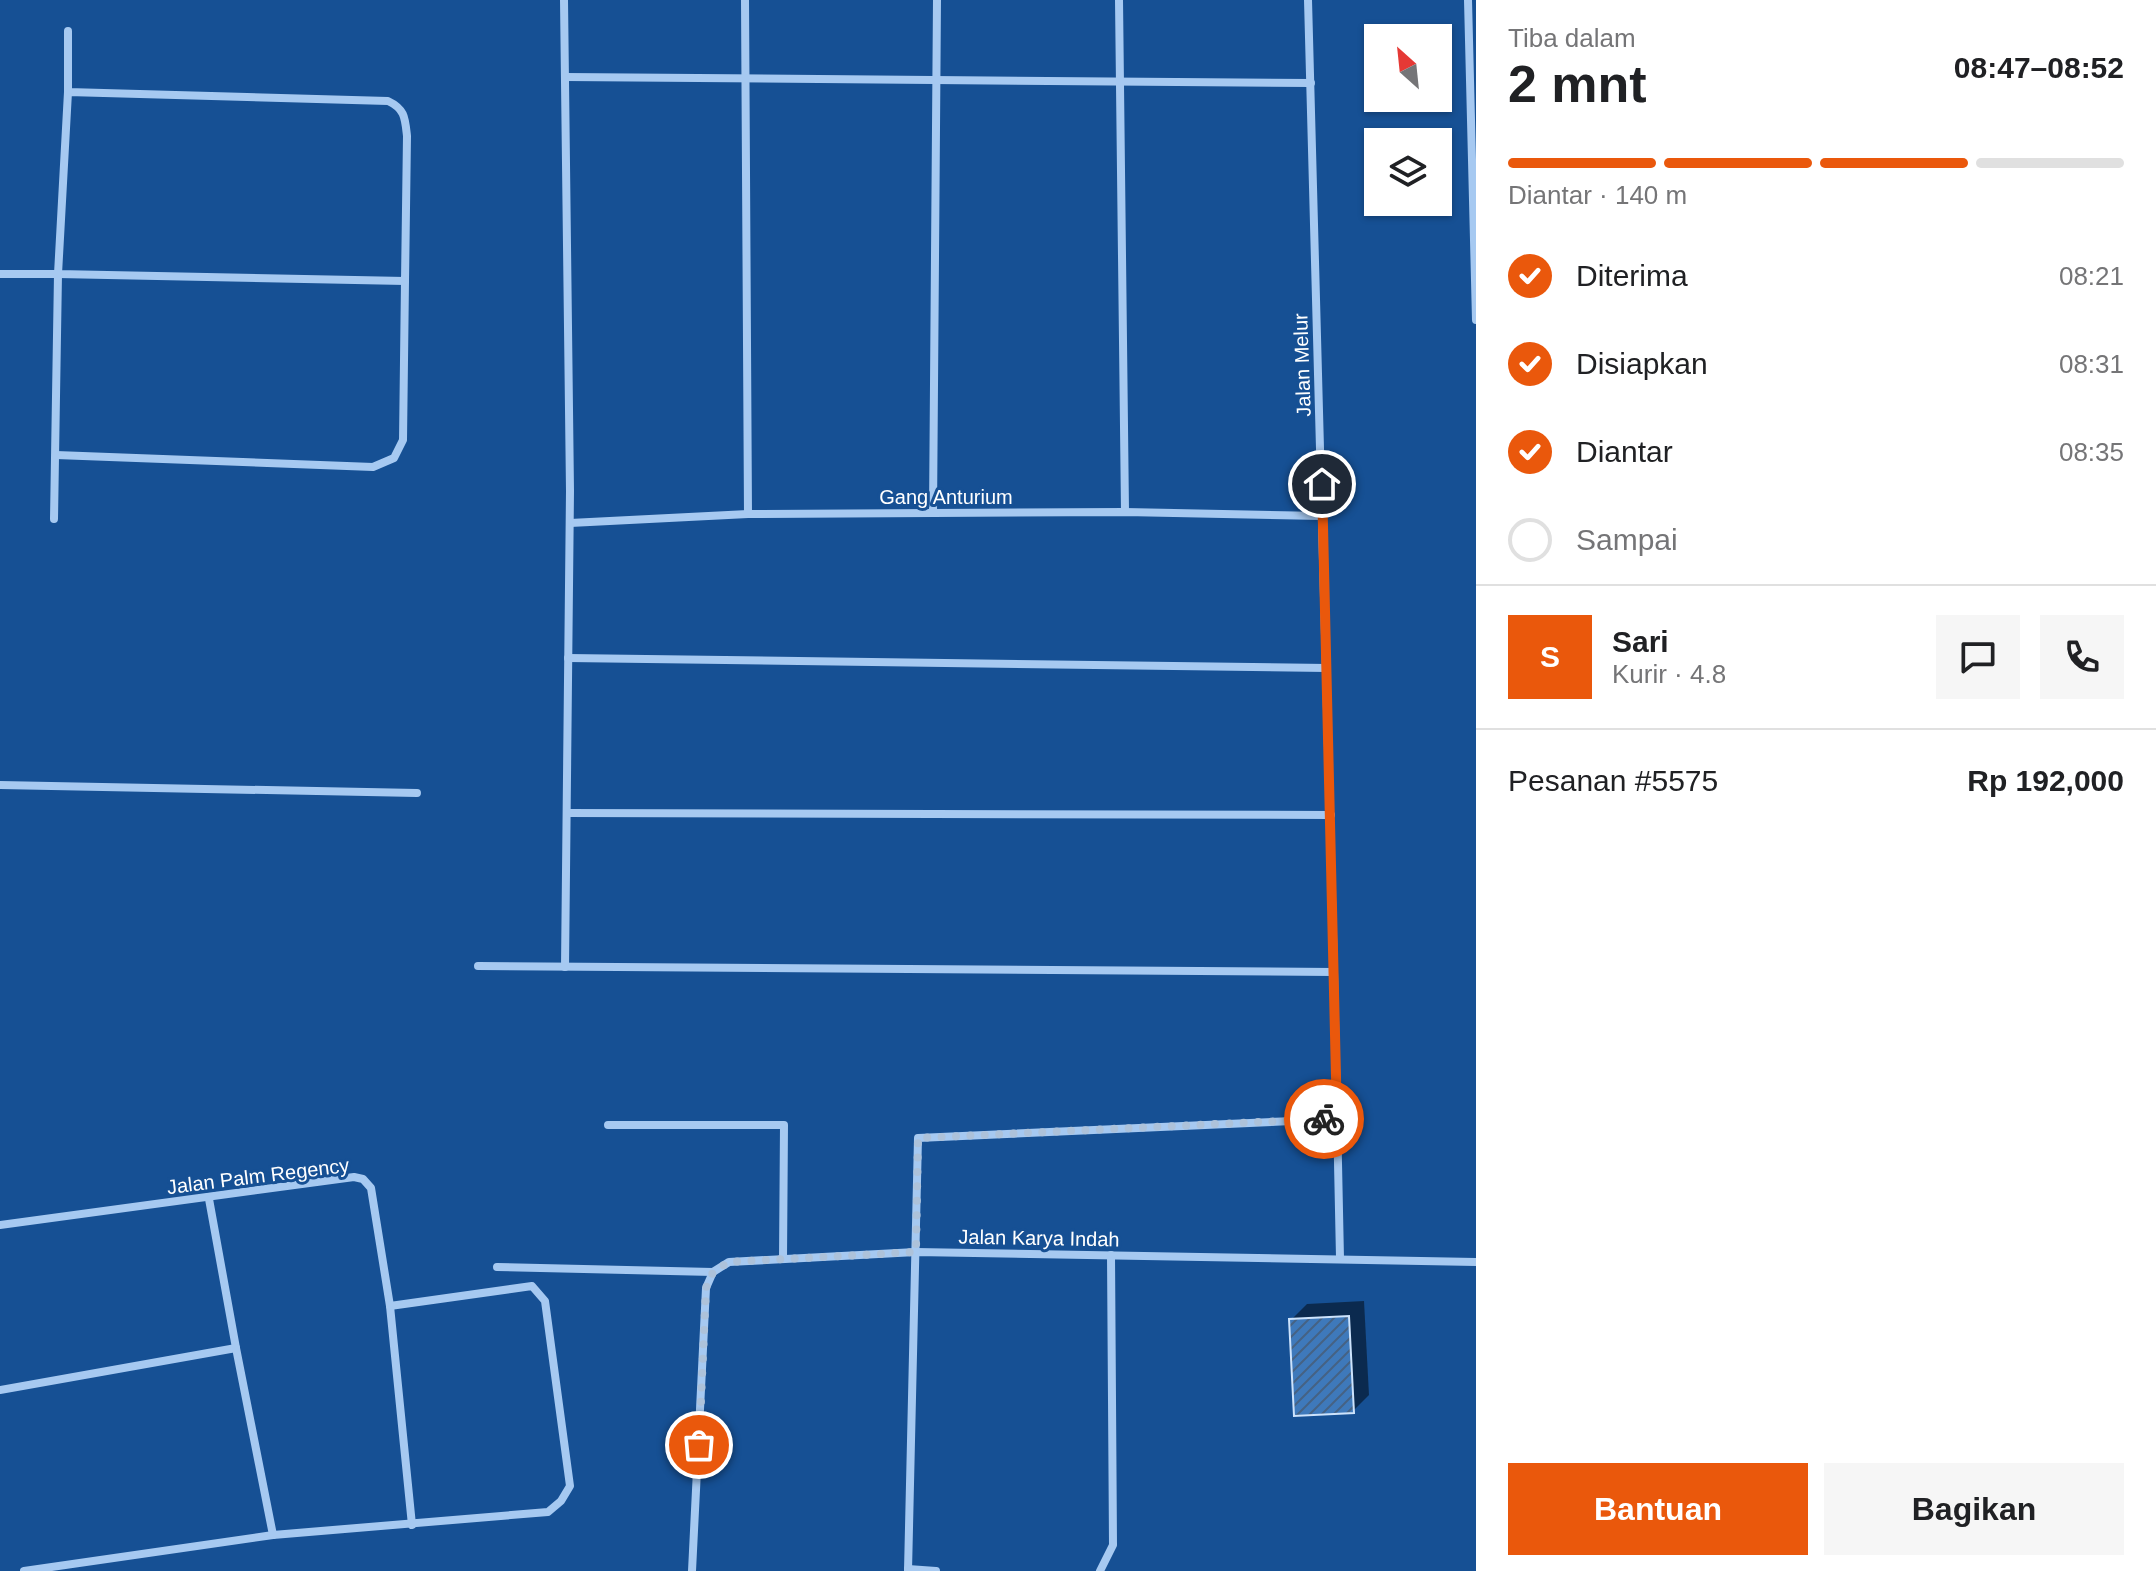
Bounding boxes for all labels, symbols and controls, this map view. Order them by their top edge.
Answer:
text: Tiba dalam [1508,23,1636,53]
north arrow [1364,24,1452,112]
map controls [1364,24,1452,216]
text: 08:47–08:52 [1954,51,2124,84]
text: 2 mnt [1508,55,1647,113]
button: layers [1364,128,1452,216]
text: Diantar · 140 m [1508,180,1687,210]
icon: check [1508,254,1552,298]
text: Diterima [1576,259,1688,292]
text: 08:21 [2059,261,2124,291]
street label: Jalan Melur [1289,313,1315,417]
icon: check [1508,342,1552,386]
text: Disiapkan [1576,347,1708,380]
text: 08:31 [2059,349,2124,379]
icon: check [1508,430,1552,474]
text: Diantar [1576,435,1673,468]
text: 08:35 [2059,437,2124,467]
pin [1288,450,1356,518]
icon: home [1300,462,1344,506]
street label: Gang Anturium [879,486,1013,508]
text: Sampai [1576,523,1678,556]
button: chat [1936,615,2020,699]
button: phone [2040,615,2124,699]
text: Sari [1612,625,1669,658]
text: S [1540,640,1560,673]
text: Kurir · 4.8 [1612,659,1726,689]
text: Pesanan #5575 [1508,764,1718,797]
text: Rp 192,000 [1967,764,2124,797]
courier [1284,1079,1364,1159]
icon: bike [1302,1097,1346,1141]
street label: Jalan Palm Regency [166,1154,350,1198]
street label: Jalan Karya Indah [958,1226,1120,1250]
pin [665,1411,733,1479]
icon: bag [677,1423,721,1467]
button: Bantuan [1508,1463,1808,1555]
button: Bagikan [1824,1463,2124,1555]

